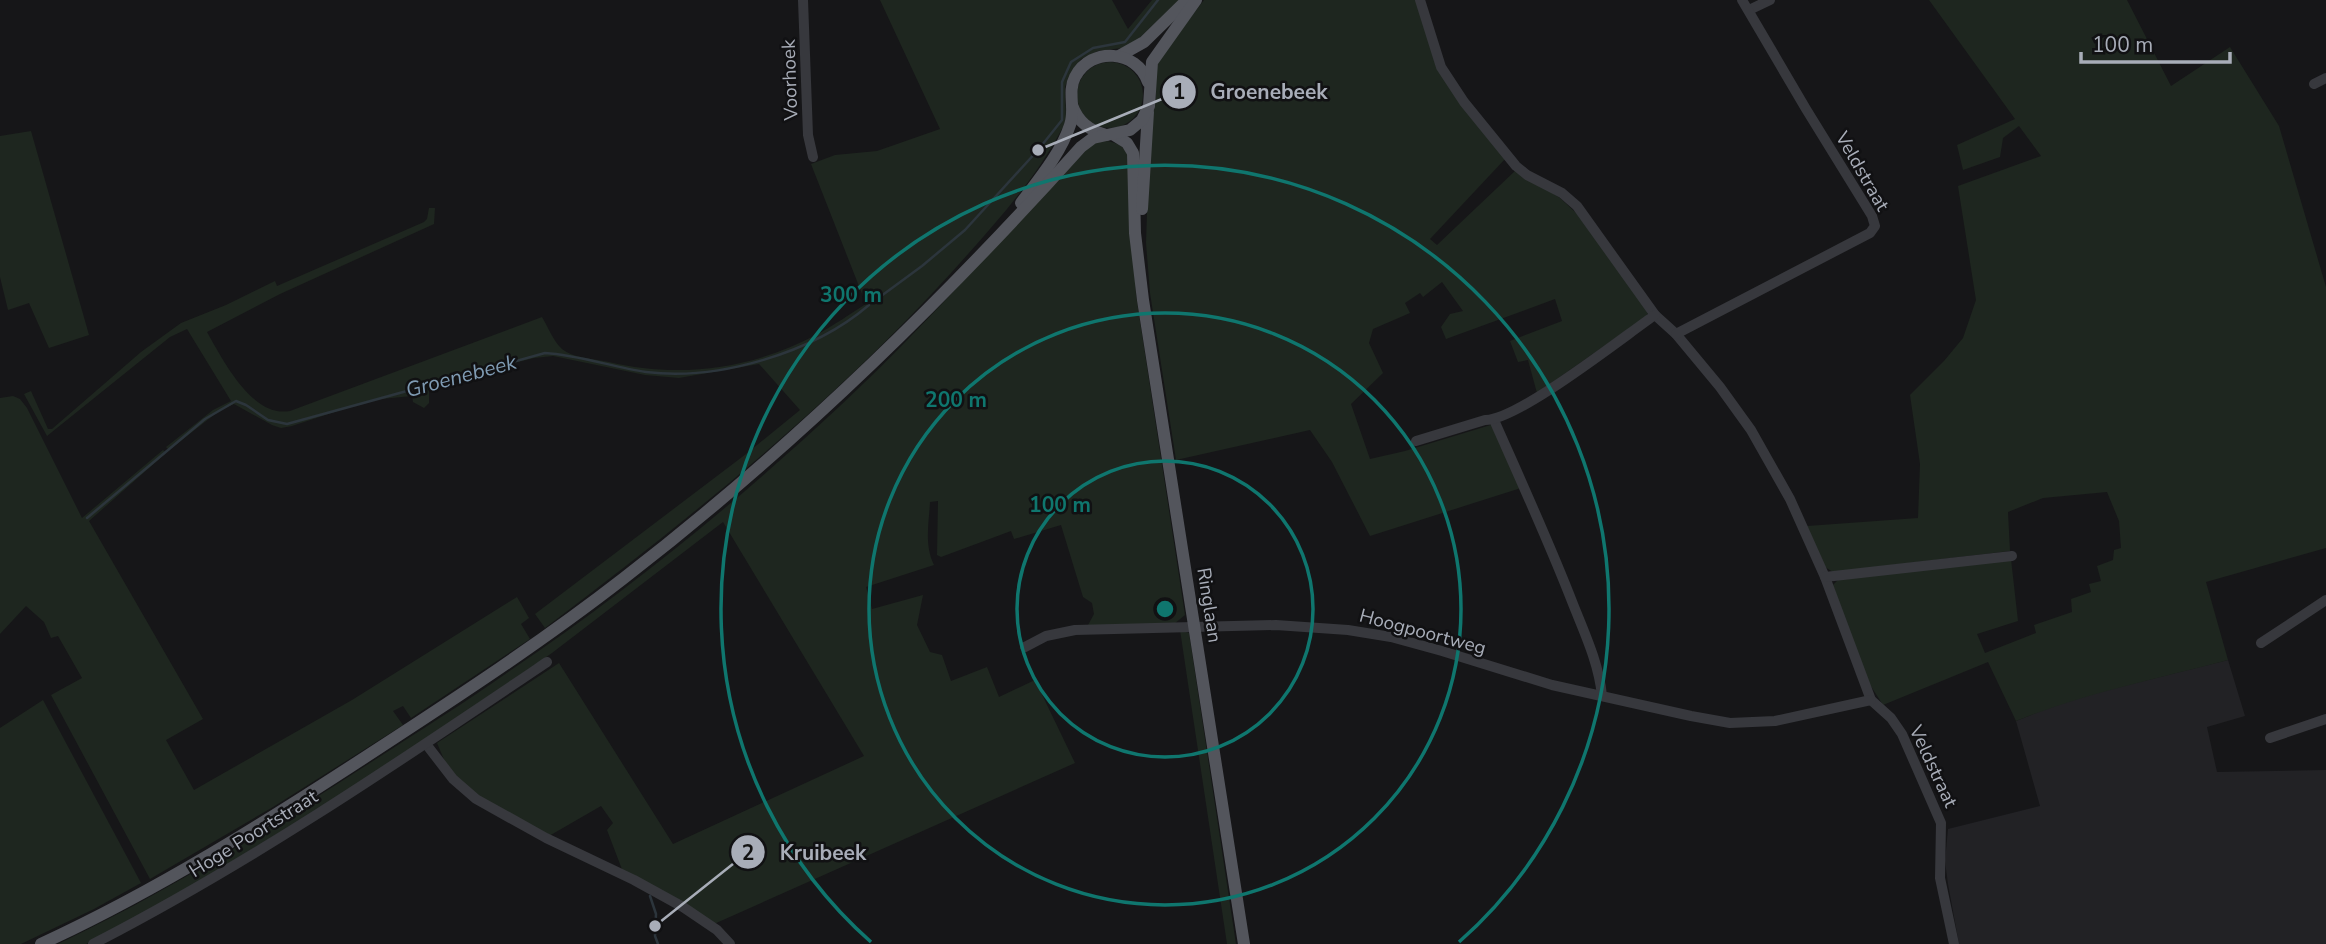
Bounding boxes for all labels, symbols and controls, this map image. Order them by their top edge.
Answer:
scale bar [2081,21,2230,65]
text: 100 m [2092,31,2153,59]
street label: Voorhoek [776,39,804,122]
callout: Groenebeek [1162,71,1342,113]
text: 1 [1173,78,1185,106]
text: Groenebeek [1210,78,1328,106]
street label: Veldstraat [1828,126,1896,216]
text: 300 m [820,281,882,309]
water label: Groenebeek [402,348,520,404]
text: 200 m [925,386,987,414]
text: 100 m [1029,491,1091,519]
street label: Ringlaan [1190,566,1228,645]
centre of rings [1153,597,1177,621]
street label: Hoogpoortweg [1357,603,1489,661]
street label: Veldstraat [1902,720,1964,812]
street label: Hoge Poortstraat [184,784,323,884]
callout: Kruibeek [731,831,880,873]
text: 2 [742,839,754,867]
text: Kruibeek [780,839,867,867]

